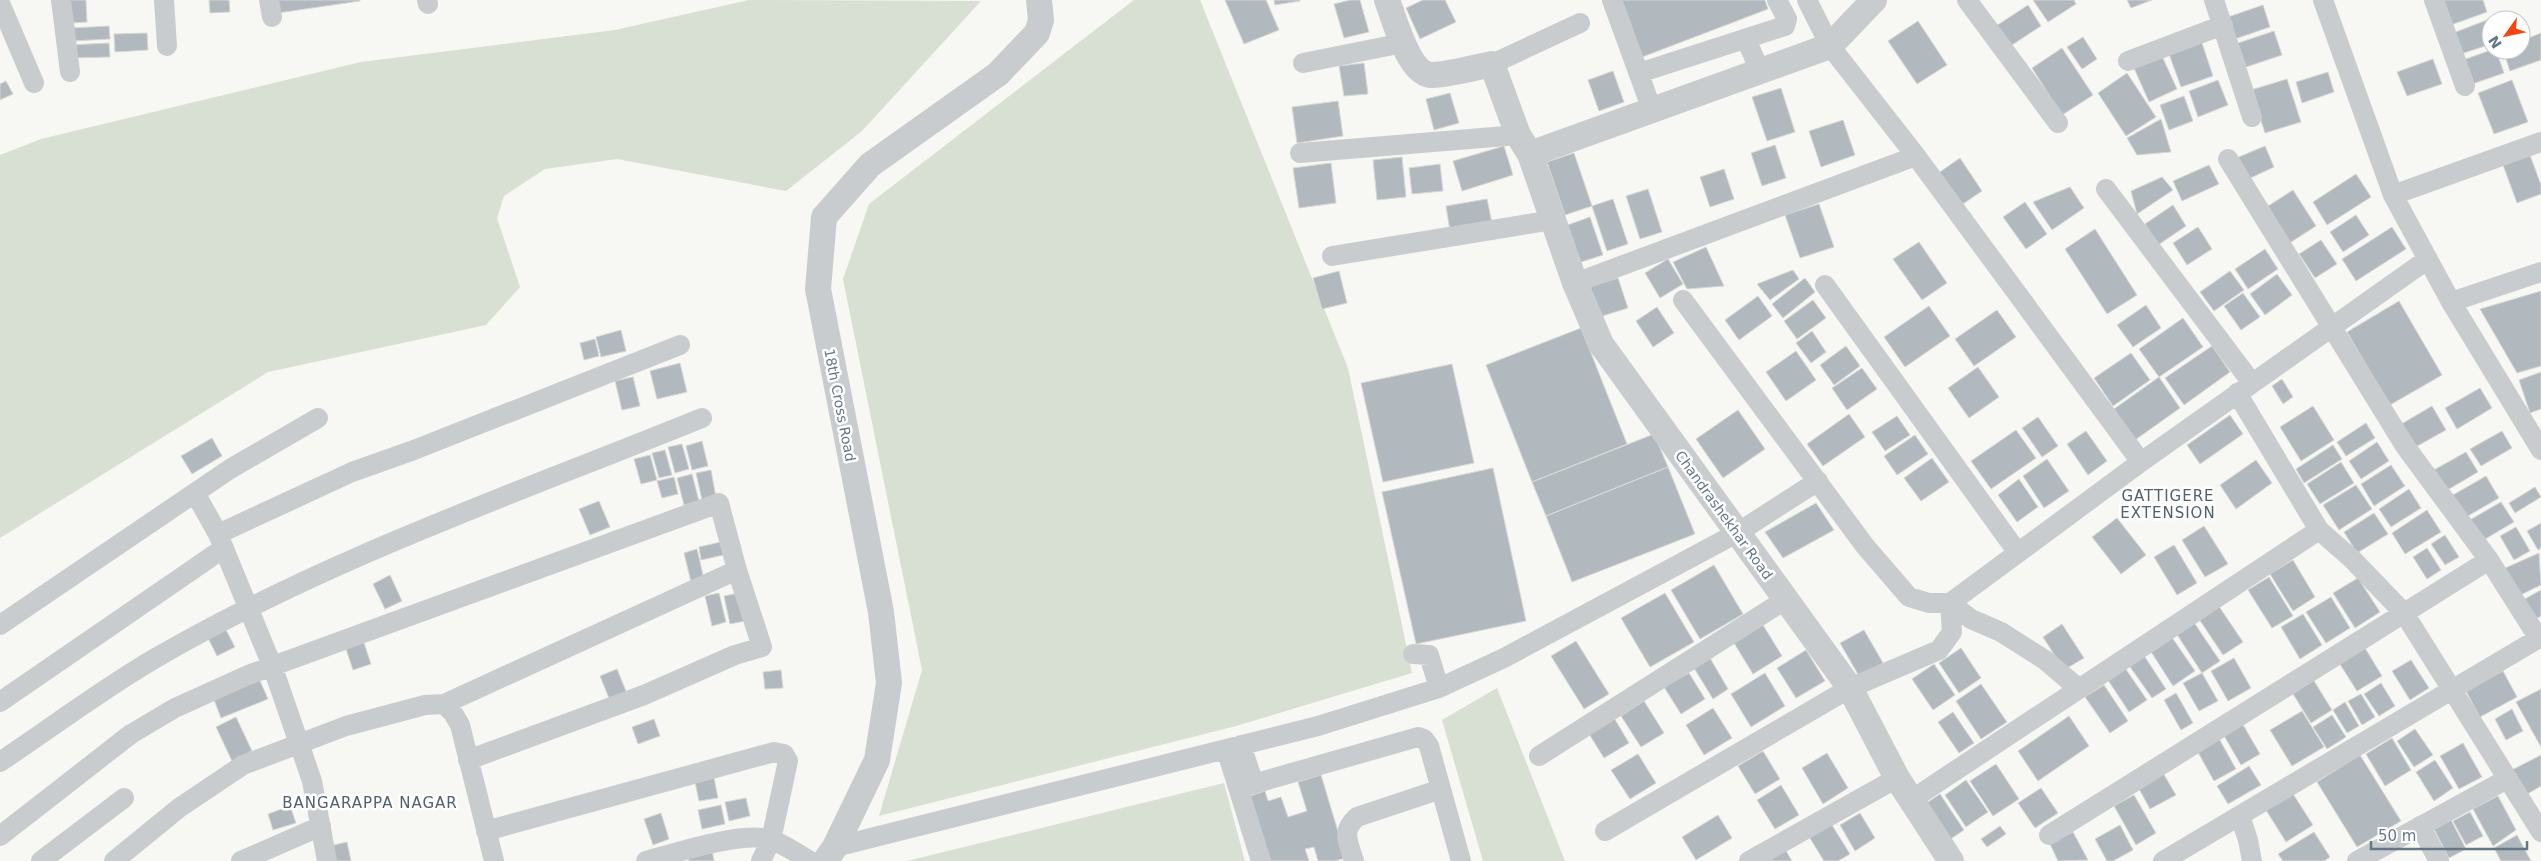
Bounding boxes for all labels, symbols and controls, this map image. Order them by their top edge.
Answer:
north arrow [2481,10,2531,60]
text: N [2485,33,2505,51]
street label: 18th Cross Road [821,347,859,463]
street label: Chandrashekhar Road [1672,448,1776,582]
district label: GATTIGERE EXTENSION [2120,487,2216,522]
district label: BANGARAPPA NAGAR [282,794,458,812]
scale bar [2371,818,2527,850]
text: 50 m [2378,827,2416,845]

